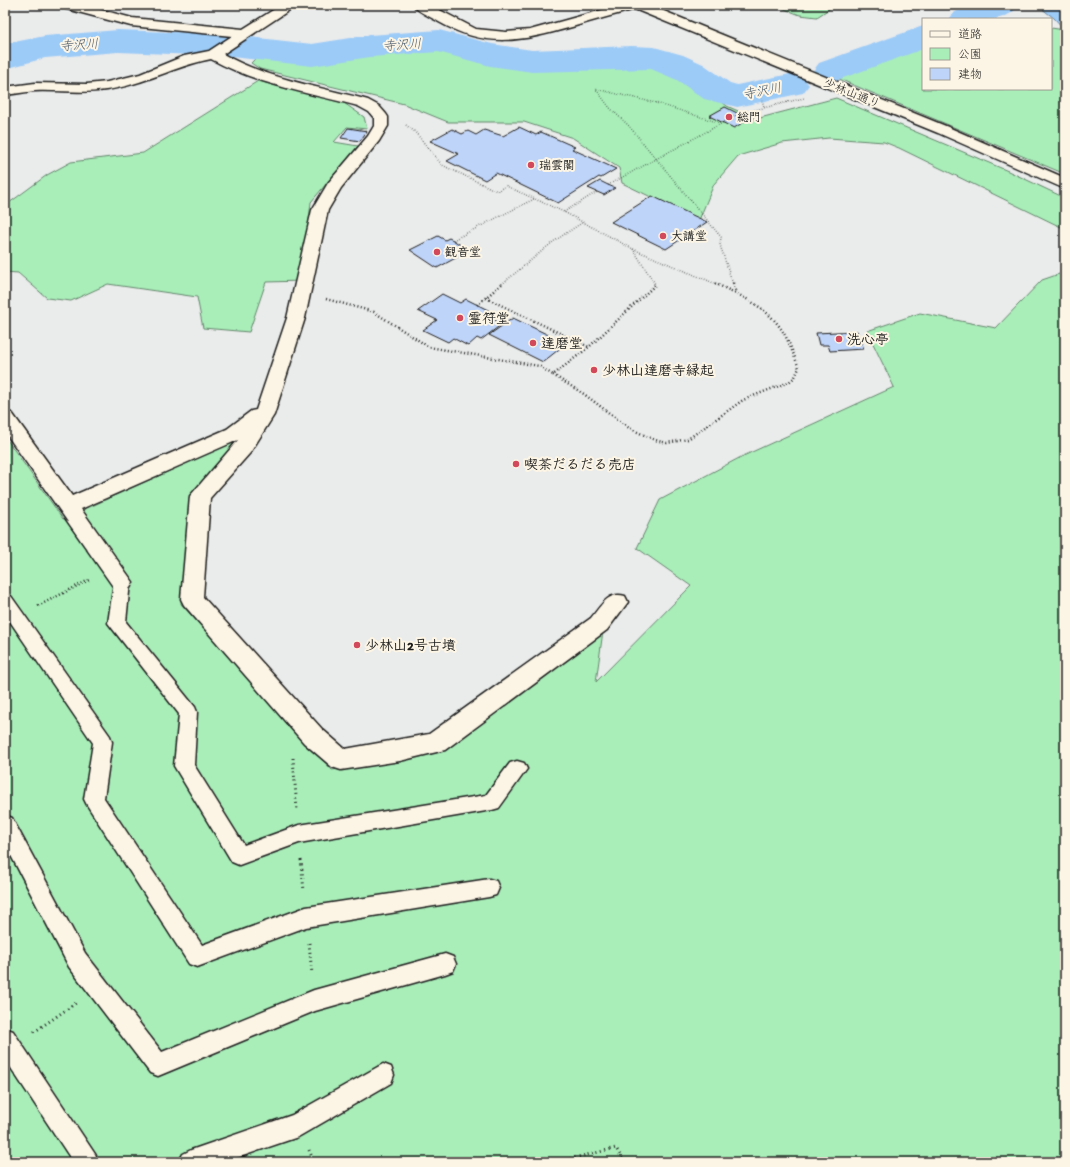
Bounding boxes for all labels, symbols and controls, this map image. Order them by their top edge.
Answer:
legend [922,18,1052,90]
text: 道路 [958,28,982,43]
water label: 寺沢川 [59,37,99,55]
water label: 寺沢川 [382,37,422,55]
text: 公園 [958,48,982,63]
text: 建物 [958,68,982,83]
street label: 少林山通り [821,76,882,113]
water label: 寺沢川 [742,80,783,104]
place label: 総門 [737,111,761,126]
marker: 総門 [724,112,734,122]
place label: 瑞雲閣 [539,159,575,174]
marker: 瑞雲閣 [526,160,536,170]
place label: 大講堂 [671,230,707,245]
marker: 大講堂 [658,231,668,241]
place label: 観音堂 [445,246,481,261]
marker: 観音堂 [432,247,442,257]
place label: 霊符堂 [468,311,510,329]
marker: 霊符堂 [455,313,465,323]
place label: 洗心亭 [847,333,889,350]
marker: 洗心亭 [834,334,844,344]
place label: 達磨堂 [541,337,583,354]
marker: 達磨堂 [528,338,538,348]
place label: 少林山達磨寺縁起 [602,363,714,381]
marker: 少林山達磨寺縁起 [589,365,599,375]
place label: 喫茶だるだる売店 [524,457,636,475]
marker: 喫茶だるだる売店 [511,459,521,469]
place label: 少林山2号古墳 [365,638,456,656]
marker: 少林山2号古墳 [352,640,362,650]

